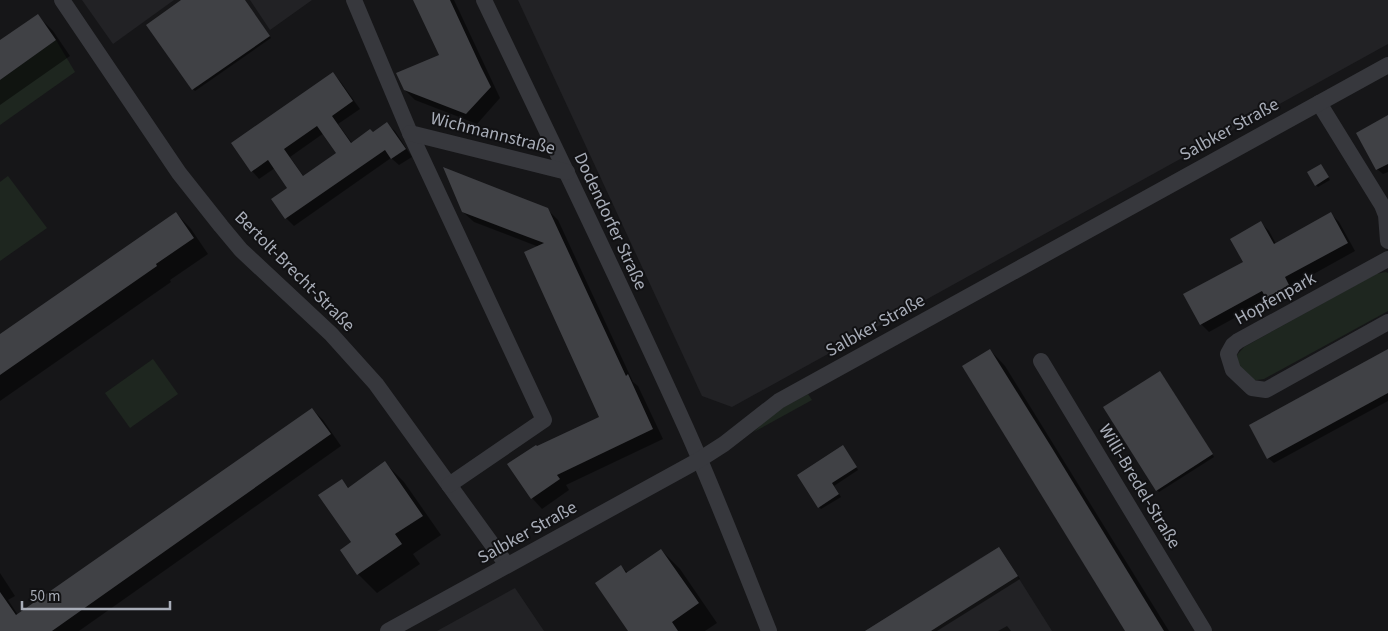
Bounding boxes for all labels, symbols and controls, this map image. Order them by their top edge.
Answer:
street label: Salbker Straße [1175,92,1283,167]
street label: Wichmannstraße [428,106,558,161]
street label: Dodendorfer Straße [568,148,653,294]
street label: Bertolt-Brecht-Straße [229,206,360,337]
street label: Hopfenpark [1230,266,1320,331]
street label: Salbker Straße [821,288,929,363]
street label: Willi-Bredel-Straße [1092,419,1187,553]
street label: Salbker Straße [473,495,581,570]
scale bar [22,578,170,610]
text: 50 m [30,586,60,607]

